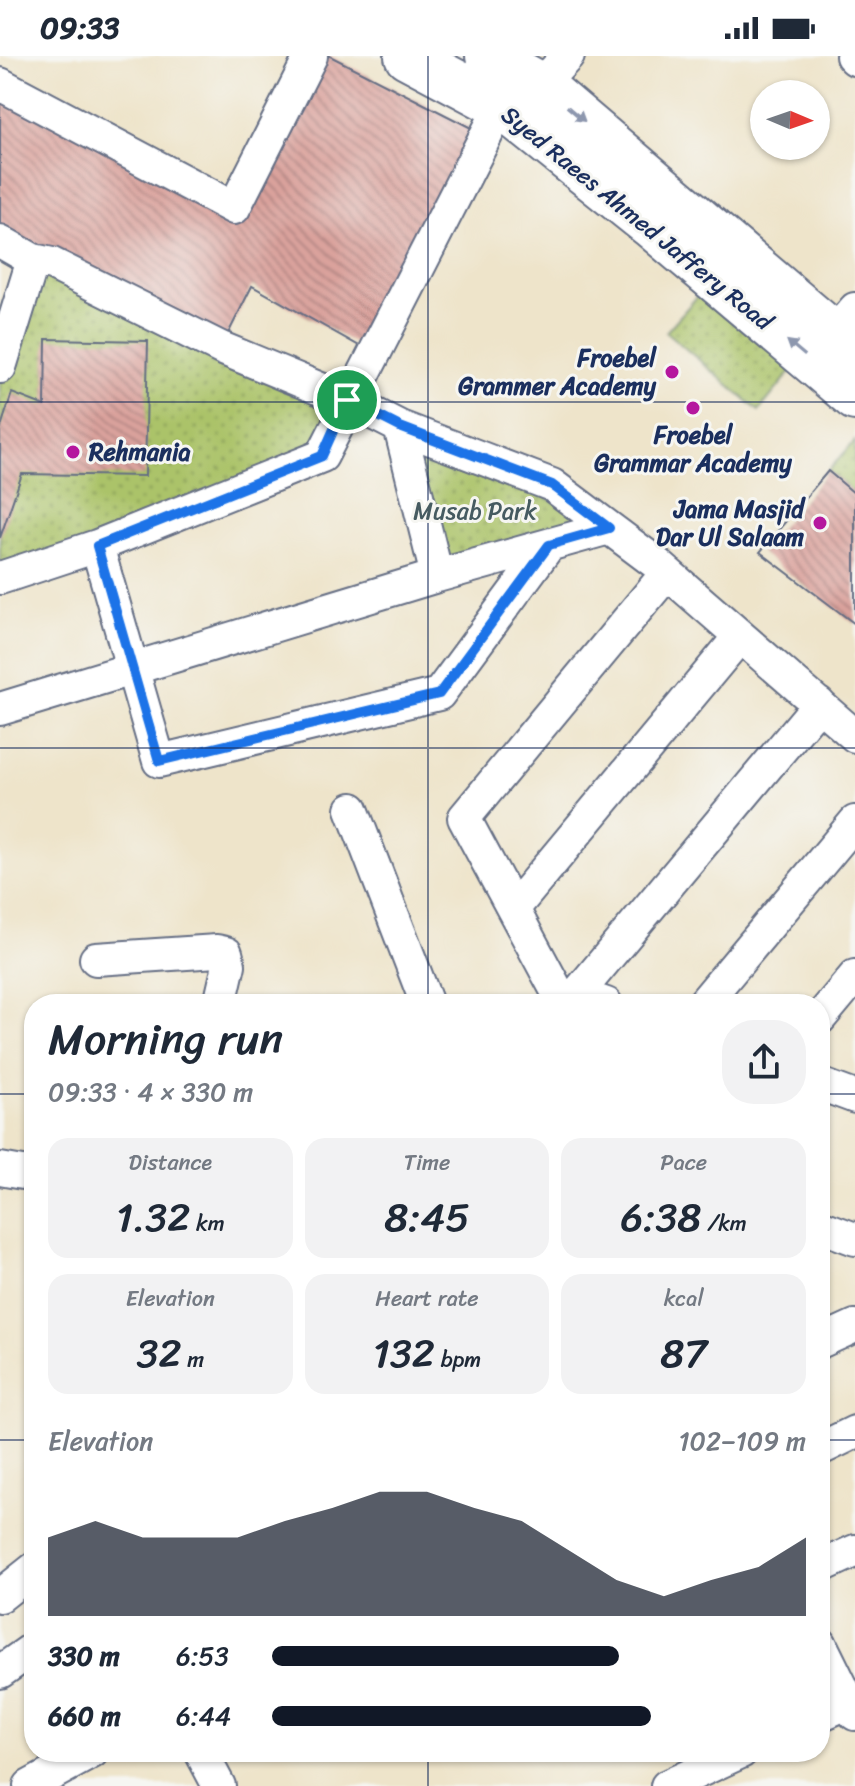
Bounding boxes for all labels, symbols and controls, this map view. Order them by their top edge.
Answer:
text: 09:33 [40,1,119,55]
north arrow [750,80,830,160]
map controls [750,80,830,160]
street label: Syed Raees Ahmed Jaffery Road [492,95,783,342]
one-way arrow [565,105,585,122]
place label: Froebel Grammer Academy [458,337,657,407]
one-way arrow [786,340,806,357]
marker: Froebel Grammer Academy [663,363,681,381]
pin [313,366,381,434]
icon: arrive [325,378,369,422]
marker: Froebel Grammar Academy [684,399,702,417]
place label: Froebel Grammar Academy [594,414,792,484]
place label: Rehmania [88,431,191,473]
marker: Rehmania [64,443,82,461]
place label: Jama Masjid Dar Ul Salaam [656,488,806,558]
park label: Musab Park [413,490,537,532]
marker: Jama Masjid Dar Ul Salaam [811,514,829,532]
text: Morning run [48,1000,283,1078]
button: share [722,1020,806,1104]
text: 09:33 · 4 × 330 m [48,1069,253,1115]
text: Distance [129,1143,212,1182]
text: Time [404,1143,450,1182]
text: Pace [660,1143,707,1182]
text: 1.32 [116,1182,190,1253]
text: 8:45 [384,1182,470,1253]
text: 6:38 [621,1182,702,1253]
text: km [190,1204,225,1243]
text: /km [702,1204,747,1243]
text: Elevation [126,1279,215,1318]
text: Heart rate [375,1279,479,1318]
text: kcal [664,1279,704,1318]
text: 32 [136,1318,182,1389]
text: 132 [373,1318,435,1389]
text: 87 [660,1318,707,1389]
text: m [182,1340,204,1379]
text: bpm [435,1340,481,1379]
text: Elevation [48,1418,153,1464]
text: 102–109 m [678,1418,806,1464]
text: 330 m [48,1633,120,1679]
text: 6:53 [176,1633,229,1679]
text: 660 m [48,1693,121,1739]
text: 6:44 [176,1693,231,1739]

